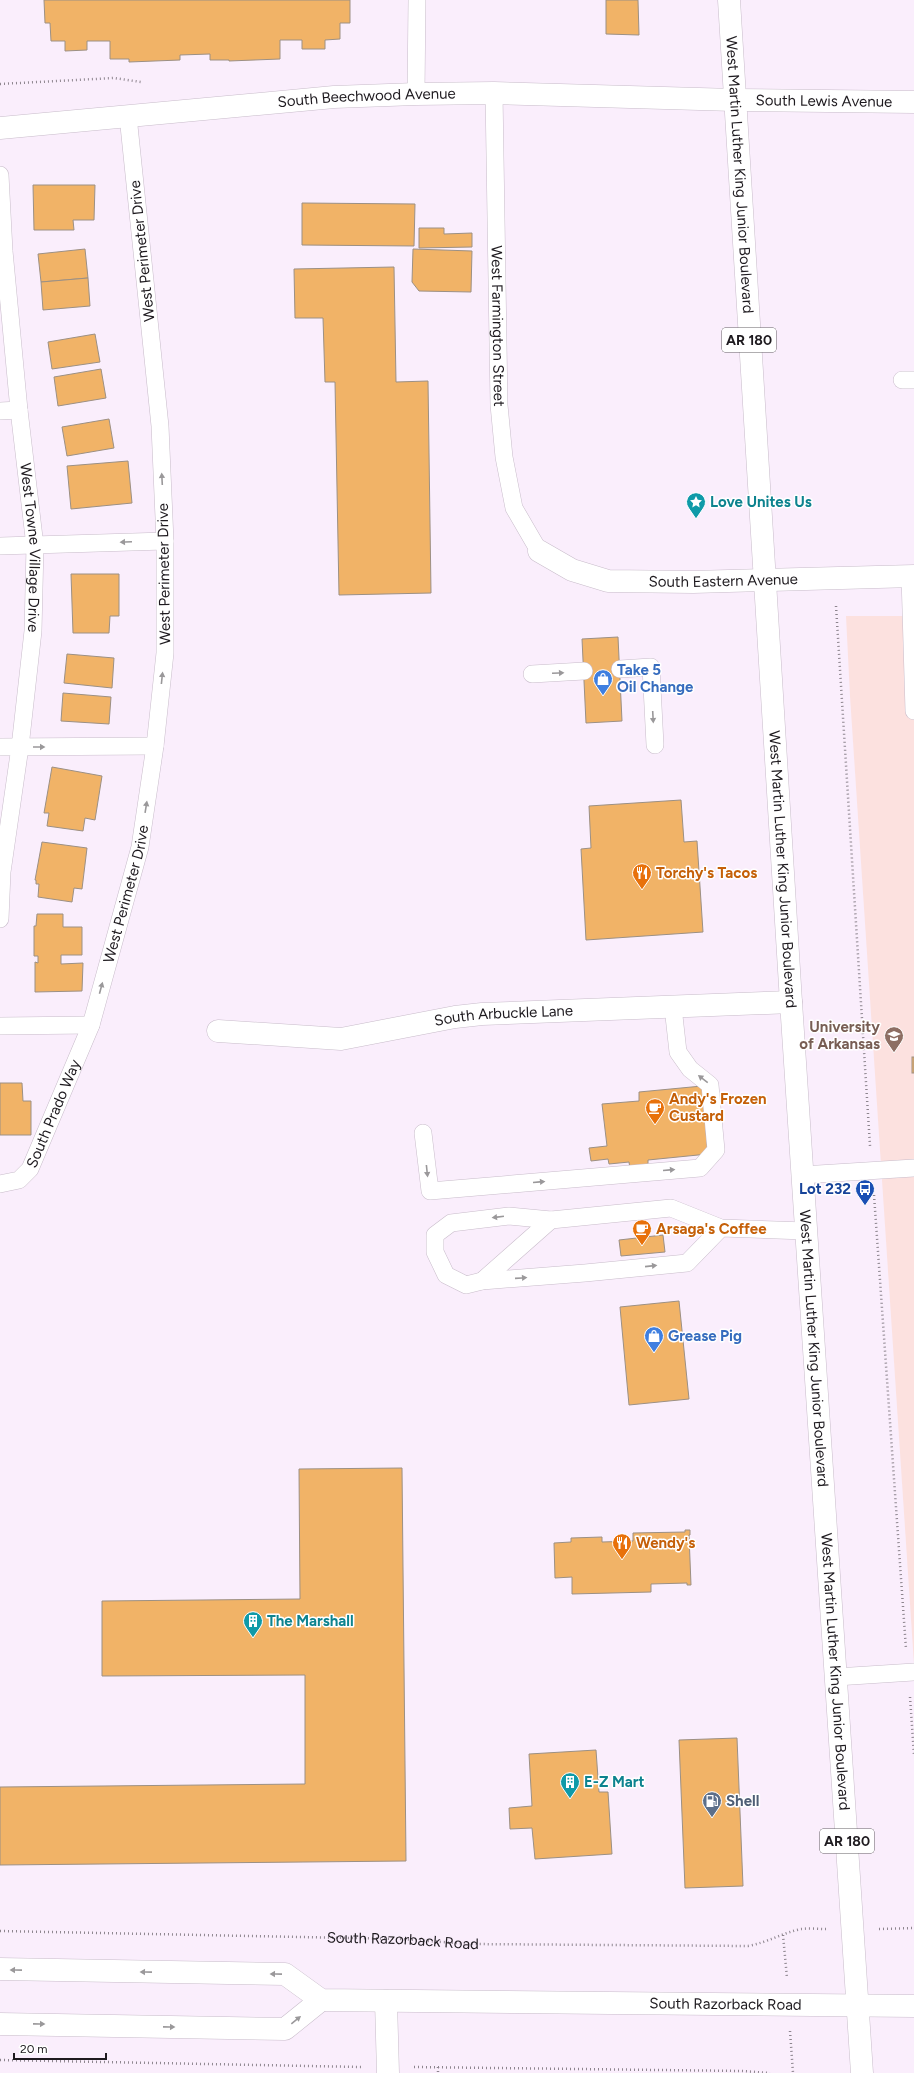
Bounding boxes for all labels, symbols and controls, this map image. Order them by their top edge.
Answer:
street label: West Martin Luther King Junior Boulevard [722,35,757,314]
street label: South Beechwood Avenue [277,84,456,111]
street label: South Lewis Avenue [756,91,892,111]
street label: West Perimeter Drive [126,180,158,322]
street label: West Farmington Street [487,245,508,407]
road number: AR 180 [722,328,776,352]
street label: West Towne Village Drive [16,462,44,632]
one-way arrow [159,473,166,485]
place icon: Love Unites Us [685,491,707,519]
place label: Love Unites Us [710,493,812,511]
street label: West Perimeter Drive [154,503,174,645]
one-way arrow [120,539,132,546]
street label: South Eastern Avenue [648,570,798,591]
place label: Take 5 Oil Change [617,661,694,696]
shop icon: Take 5 Oil Change [592,668,614,696]
one-way arrow [552,670,565,676]
one-way arrow [159,672,165,685]
one-way arrow [650,711,657,723]
street label: West Martin Luther King Junior Boulevard [765,730,800,1009]
one-way arrow [33,743,45,750]
one-way arrow [143,801,149,813]
street label: West Perimeter Drive [99,824,152,965]
restaurant icon: Torchy's Tacos [631,862,653,890]
place label: Torchy's Tacos [656,864,757,882]
one-way arrow [98,982,104,994]
street label: South Arbuckle Lane [433,1001,573,1030]
place label: University of Arkansas [799,1018,880,1053]
school or university icon: University of Arkansas [883,1025,905,1053]
street label: South Prado Way [23,1057,84,1171]
one-way arrow [697,1075,708,1083]
place label: Andy's Frozen Custard [669,1090,767,1125]
cafe icon: Andy's Frozen Custard [644,1097,666,1125]
one-way arrow [424,1165,430,1177]
one-way arrow [663,1167,675,1174]
one-way arrow [533,1178,545,1185]
bus stop icon: Lot 232 [854,1178,876,1206]
place label: Lot 232 [799,1180,851,1198]
street label: West Martin Luther King Junior Boulevard [796,1209,832,1488]
one-way arrow [492,1214,504,1220]
cafe icon: Arsaga's Coffee [631,1218,653,1246]
place label: Arsaga's Coffee [656,1220,767,1238]
one-way arrow [645,1263,657,1270]
one-way arrow [515,1274,527,1281]
shop icon: Grease Pig [643,1325,665,1353]
place label: Grease Pig [668,1327,742,1345]
restaurant icon: Wendy's [611,1532,633,1560]
street label: West Martin Luther King Junior Boulevard [817,1532,854,1811]
place label: Wendy's [636,1534,695,1552]
building icon: The Marshall [242,1610,264,1638]
place label: The Marshall [267,1612,354,1630]
building icon: E-Z Mart [559,1771,581,1799]
place label: E-Z Mart [584,1773,645,1791]
fuel station icon: Shell [701,1790,723,1818]
place label: Shell [726,1792,759,1810]
road number: AR 180 [820,1829,874,1853]
street label: South Razorback Road [327,1929,479,1953]
one-way arrow [10,1966,22,1973]
one-way arrow [139,1969,152,1975]
one-way arrow [269,1971,282,1977]
street label: South Razorback Road [649,1994,802,2014]
one-way arrow [290,2016,301,2025]
one-way arrow [33,2021,46,2027]
one-way arrow [163,2023,175,2030]
scale bar [14,2035,106,2061]
text: 20 m [20,2042,48,2056]

